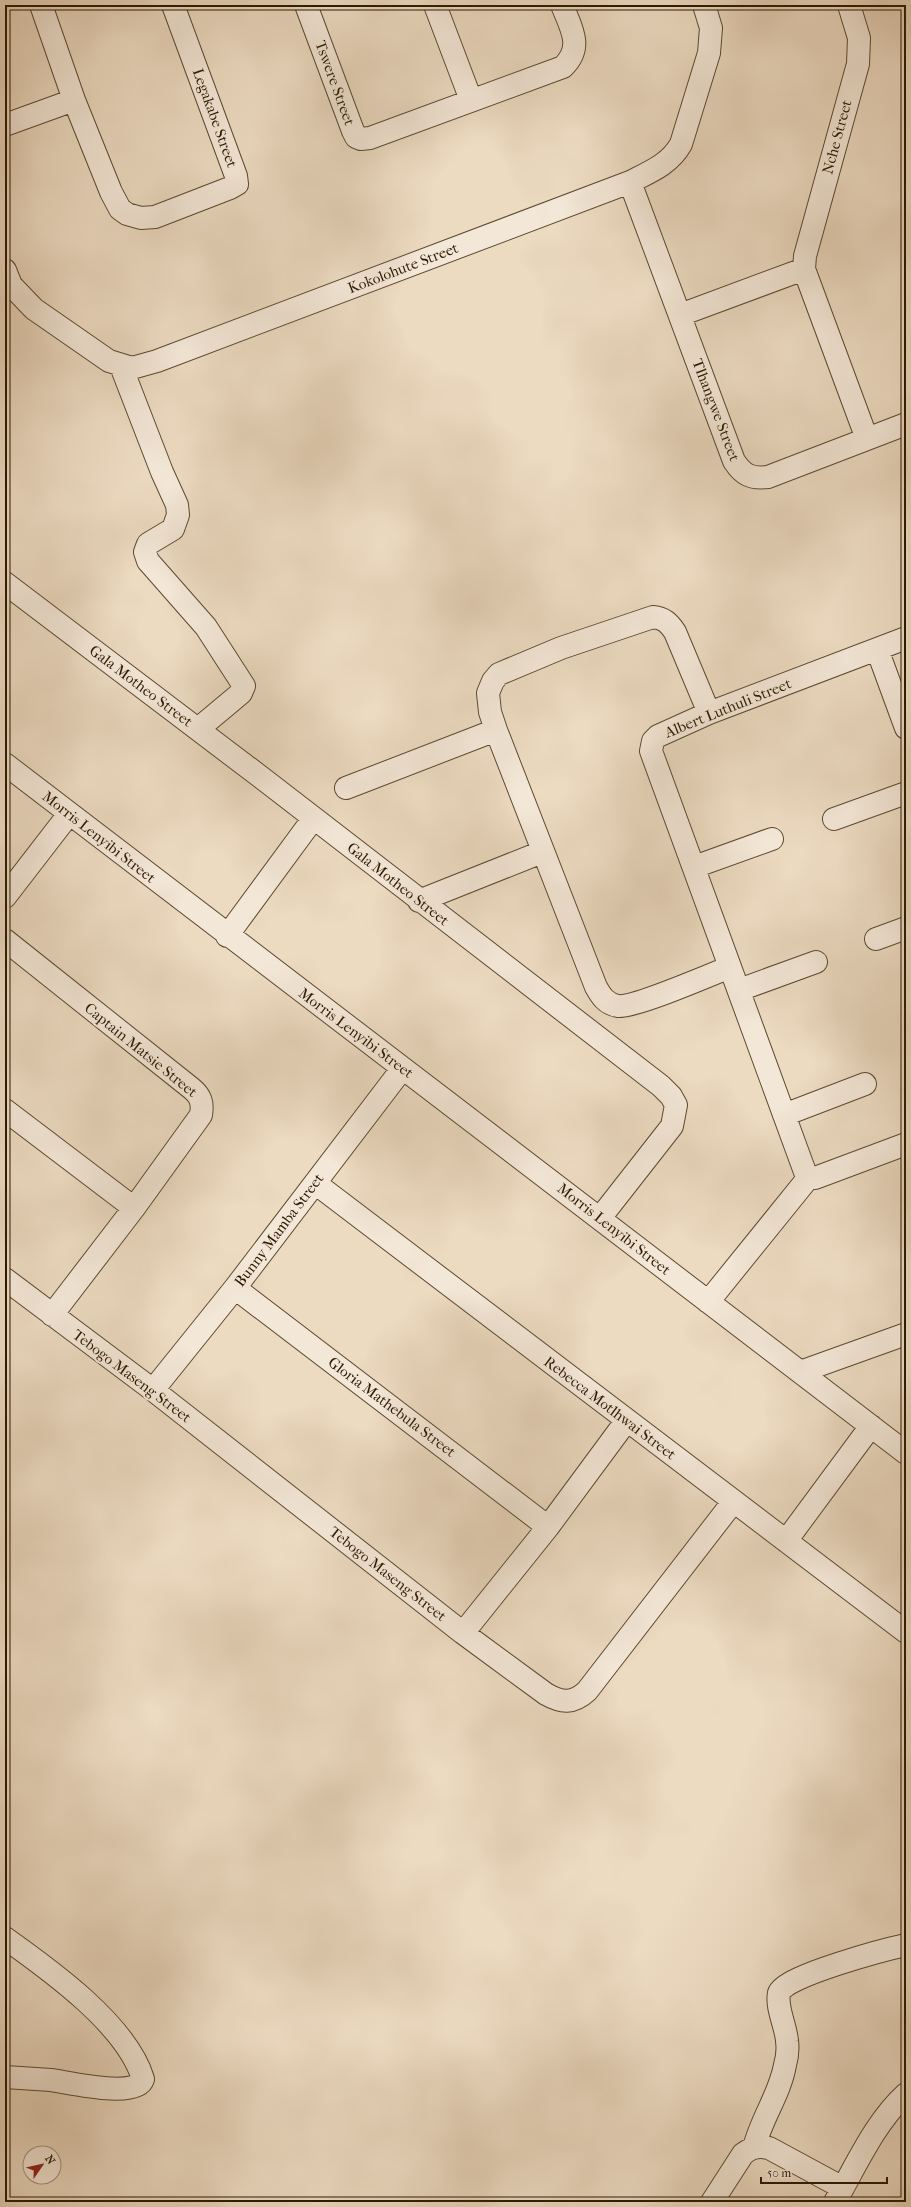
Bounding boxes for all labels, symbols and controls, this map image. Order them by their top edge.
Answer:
street label: Tswere Street [311,38,359,129]
street label: Legakabe Street [189,66,241,171]
street label: Nche Street [818,97,856,176]
street label: Kokolohute Street [345,238,461,297]
street label: Tlhangwe Street [688,356,744,464]
street label: Gala Motheo Street [86,641,197,731]
street label: Albert Luthuli Street [661,674,795,742]
street label: Morris Lenyibi Street [39,787,160,887]
street label: Gala Motheo Street [343,839,453,930]
street label: Morris Lenyibi Street [295,984,417,1082]
street label: Captain Matsie Street [81,999,202,1101]
street label: Bunny Mamba Street [231,1169,328,1290]
street label: Morris Lenyibi Street [554,1179,675,1279]
street label: Tebogo Maseng Street [69,1326,195,1427]
street label: Rebecca Motlhwai Street [540,1352,680,1464]
street label: Gloria Mathebula Street [325,1353,460,1461]
street label: Tebogo Maseng Street [326,1523,451,1626]
north arrow [22,2145,62,2185]
text: N [42,2153,58,2167]
scale bar [761,2159,887,2185]
text: 50 m [767,2166,791,2180]

